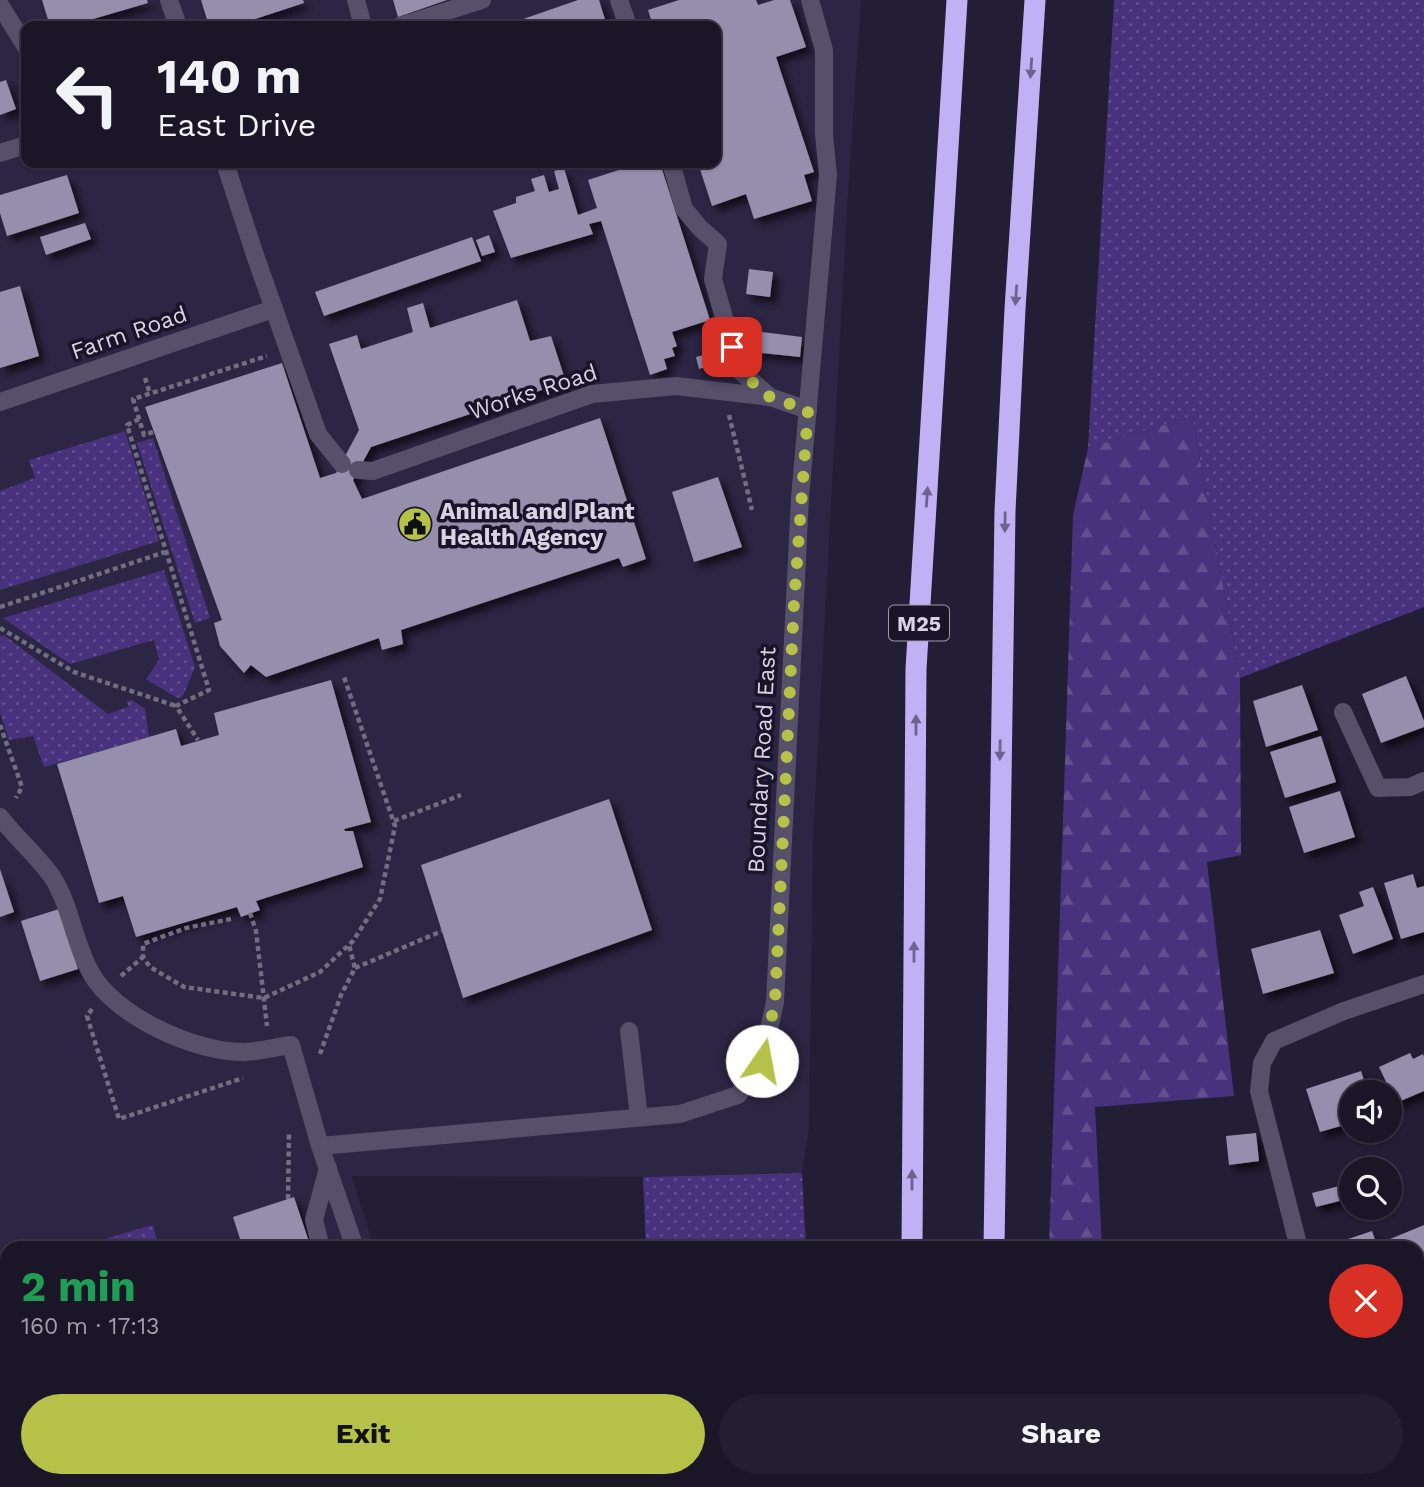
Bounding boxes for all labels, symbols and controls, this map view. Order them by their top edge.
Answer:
text: 140 m [157,47,301,105]
icon: left [42,49,133,140]
one-way arrow [1025,57,1036,79]
text: East Drive [157,106,316,144]
one-way arrow [1010,284,1021,306]
street label: Farm Road [67,301,191,365]
pin [702,317,762,377]
icon: arrive [713,328,751,366]
street label: Works Road [465,359,601,425]
one-way arrow [921,486,932,508]
place label: Animal and Plant Health Agency [440,498,634,551]
public building icon: Animal and Plant Health Agency [396,505,434,543]
one-way arrow [999,512,1010,534]
road number: M25 [889,606,949,640]
street label: Boundary Road East [743,646,781,874]
one-way arrow [910,713,922,735]
one-way arrow [994,739,1006,761]
one-way arrow [908,941,920,963]
position arrow [725,1024,799,1098]
map controls [1339,1080,1402,1220]
button: sound [1339,1080,1402,1143]
button: search [1339,1157,1402,1220]
one-way arrow [907,1168,918,1190]
text: 2 min [21,1262,136,1311]
button: close [1329,1264,1403,1338]
text: 160 m · 17:13 [21,1313,160,1340]
button: Exit [21,1394,705,1474]
button: Share [719,1394,1403,1474]

